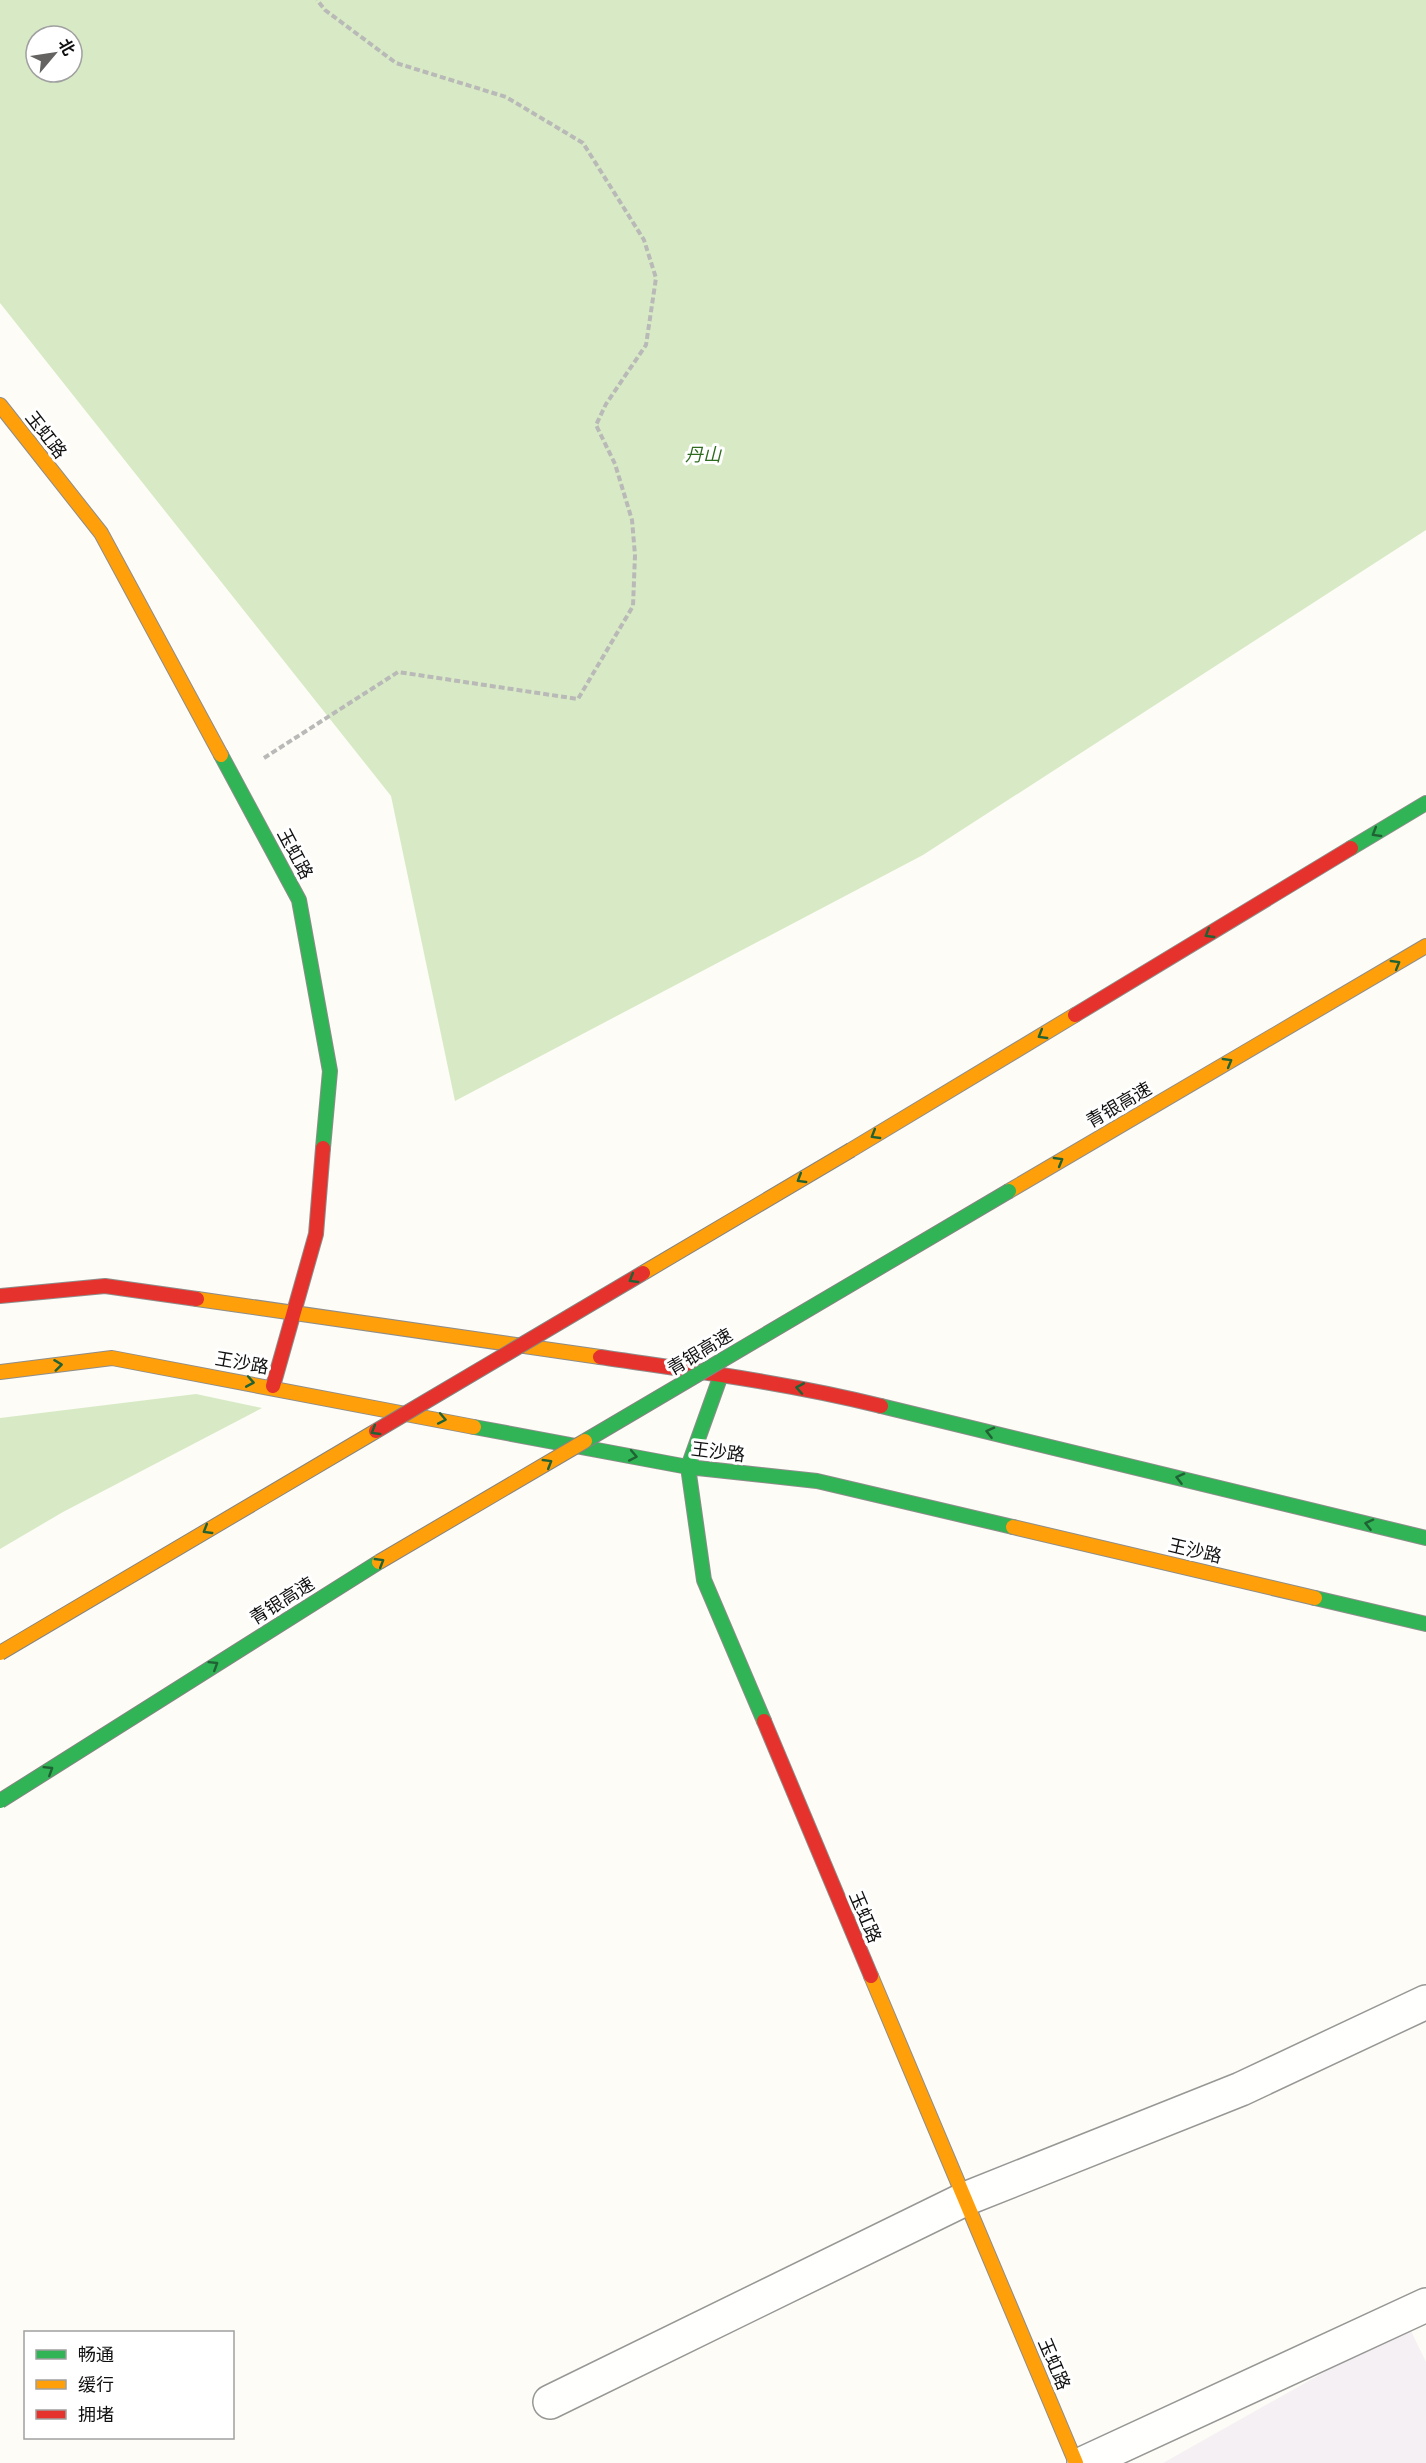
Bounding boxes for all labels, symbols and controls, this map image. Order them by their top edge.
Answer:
north arrow [24,24,84,84]
text: 北 [54,35,80,59]
street label: 玉虹路 [21,407,71,463]
park label: 丹山 [685,444,722,466]
street label: 玉虹路 [273,825,317,883]
one-way arrow [1372,826,1382,838]
one-way arrow [1205,927,1215,938]
one-way arrow [1390,959,1400,971]
one-way arrow [1038,1027,1048,1039]
one-way arrow [1221,1058,1232,1070]
street label: 青银高速 [1082,1077,1156,1133]
one-way arrow [871,1128,881,1140]
one-way arrow [1053,1157,1063,1168]
one-way arrow [797,1172,807,1184]
one-way arrow [629,1271,639,1283]
street label: 青银高速 [663,1324,737,1380]
street label: 王沙路 [214,1347,270,1379]
one-way arrow [53,1359,63,1371]
one-way arrow [246,1376,255,1388]
one-way arrow [796,1383,805,1395]
one-way arrow [437,1412,447,1425]
one-way arrow [371,1424,381,1436]
one-way arrow [985,1426,995,1439]
street label: 王沙路 [690,1438,746,1466]
one-way arrow [628,1449,638,1462]
one-way arrow [542,1459,552,1470]
one-way arrow [1175,1472,1185,1485]
one-way arrow [1364,1518,1374,1531]
one-way arrow [203,1523,213,1535]
street label: 王沙路 [1166,1534,1224,1568]
one-way arrow [374,1558,384,1570]
street label: 青银高速 [246,1573,318,1629]
one-way arrow [208,1661,218,1673]
one-way arrow [43,1766,54,1777]
street label: 玉虹路 [844,1888,886,1946]
legend [24,2331,234,2439]
street label: 玉虹路 [1033,2335,1075,2393]
text: 畅通 [78,2344,114,2366]
text: 缓行 [78,2374,114,2396]
text: 拥堵 [78,2404,114,2426]

